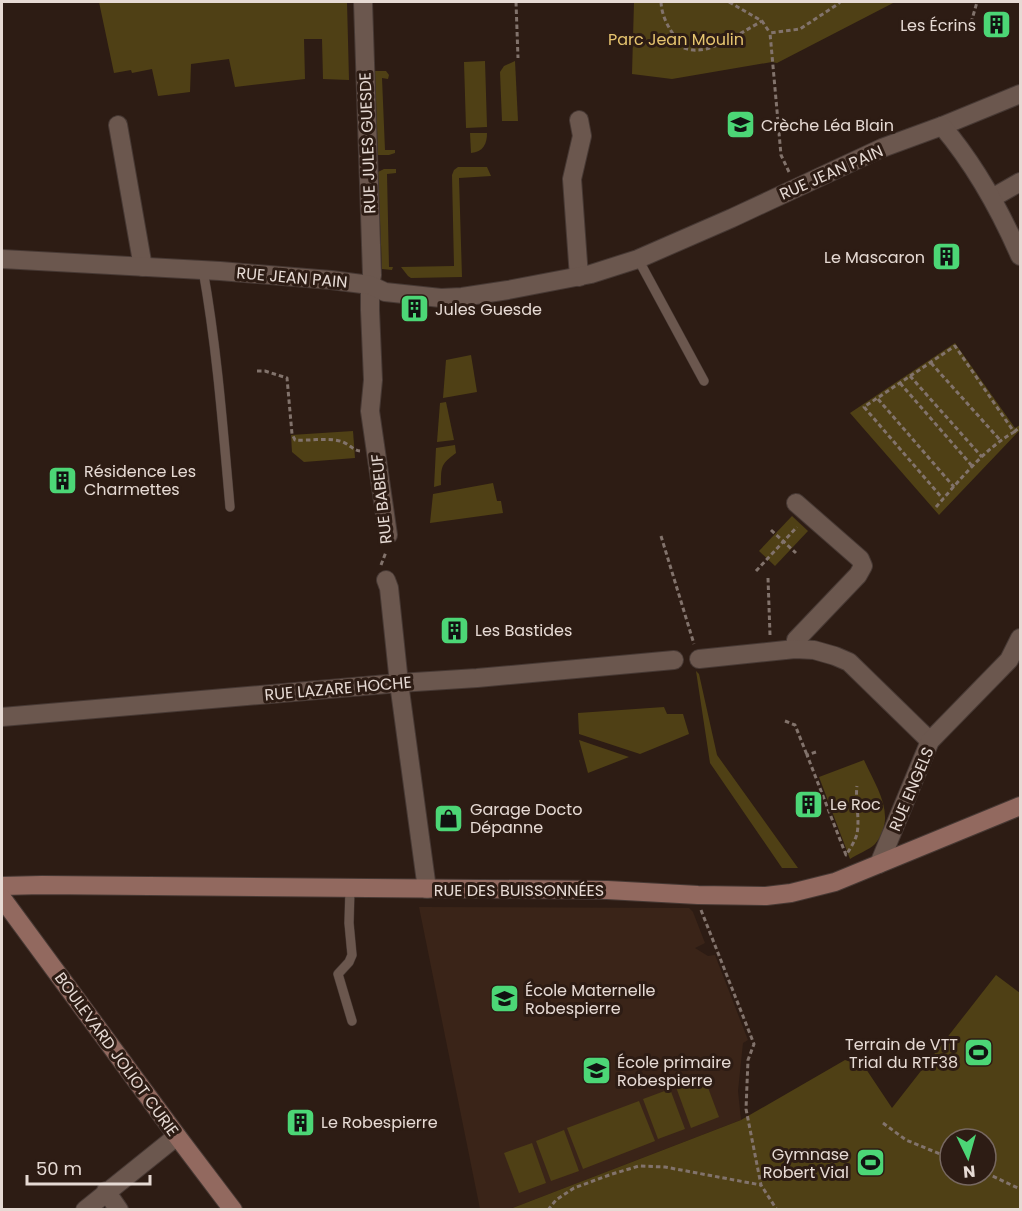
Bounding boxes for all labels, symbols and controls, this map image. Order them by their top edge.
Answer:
building icon: Les Écrins [981,9,1013,41]
place label: Les Écrins [900,14,976,37]
park label: Parc Jean Moulin [608,28,744,51]
street label: RUE JULES GUESDE [354,72,381,214]
school or university icon: Crèche Léa Blain [724,109,756,141]
place label: Crèche Léa Blain [761,114,894,137]
street label: RUE JEAN PAIN [776,139,887,206]
building icon: Le Mascaron [930,241,962,273]
place label: Le Mascaron [824,246,925,269]
street label: RUE JEAN PAIN [236,261,348,294]
building icon: Jules Guesde [398,293,430,325]
place label: Jules Guesde [435,298,542,321]
street label: RUE BABEUF [365,453,398,545]
place label: Résidence Les Charmettes [84,460,196,501]
building icon: Résidence Les Charmettes [47,464,79,496]
building icon: Les Bastides [438,614,470,646]
place label: Les Bastides [475,619,572,642]
street label: RUE LAZARE HOCHE [264,671,413,706]
street label: RUE ENGELS [883,744,940,835]
building icon: Le Roc [793,788,825,820]
place label: Le Roc [830,793,881,816]
place label: Garage Docto Dépanne [470,798,582,839]
shop icon: Garage Docto Dépanne [433,802,465,834]
street label: RUE DES BUISSONNÉES [434,879,604,902]
street label: BOULEVARD JOLIOT CURIE [49,968,184,1141]
place label: École Maternelle Robespierre [525,979,656,1020]
school or university icon: École Maternelle Robespierre [488,983,520,1015]
place label: Terrain de VTT Trial du RTF38 [845,1033,958,1074]
sports icon: Terrain de VTT Trial du RTF38 [963,1037,995,1069]
place label: École primaire Robespierre [617,1051,731,1092]
school or university icon: École primaire Robespierre [580,1055,612,1087]
building icon: Le Robespierre [284,1106,316,1138]
place label: Le Robespierre [321,1111,438,1134]
north arrow [938,1127,998,1187]
place label: Gymnase Robert Vial [763,1143,849,1184]
sports icon: Gymnase Robert Vial [854,1147,886,1179]
scale bar [27,1148,150,1186]
text: 50 m [36,1156,82,1181]
text: N [962,1159,976,1183]

